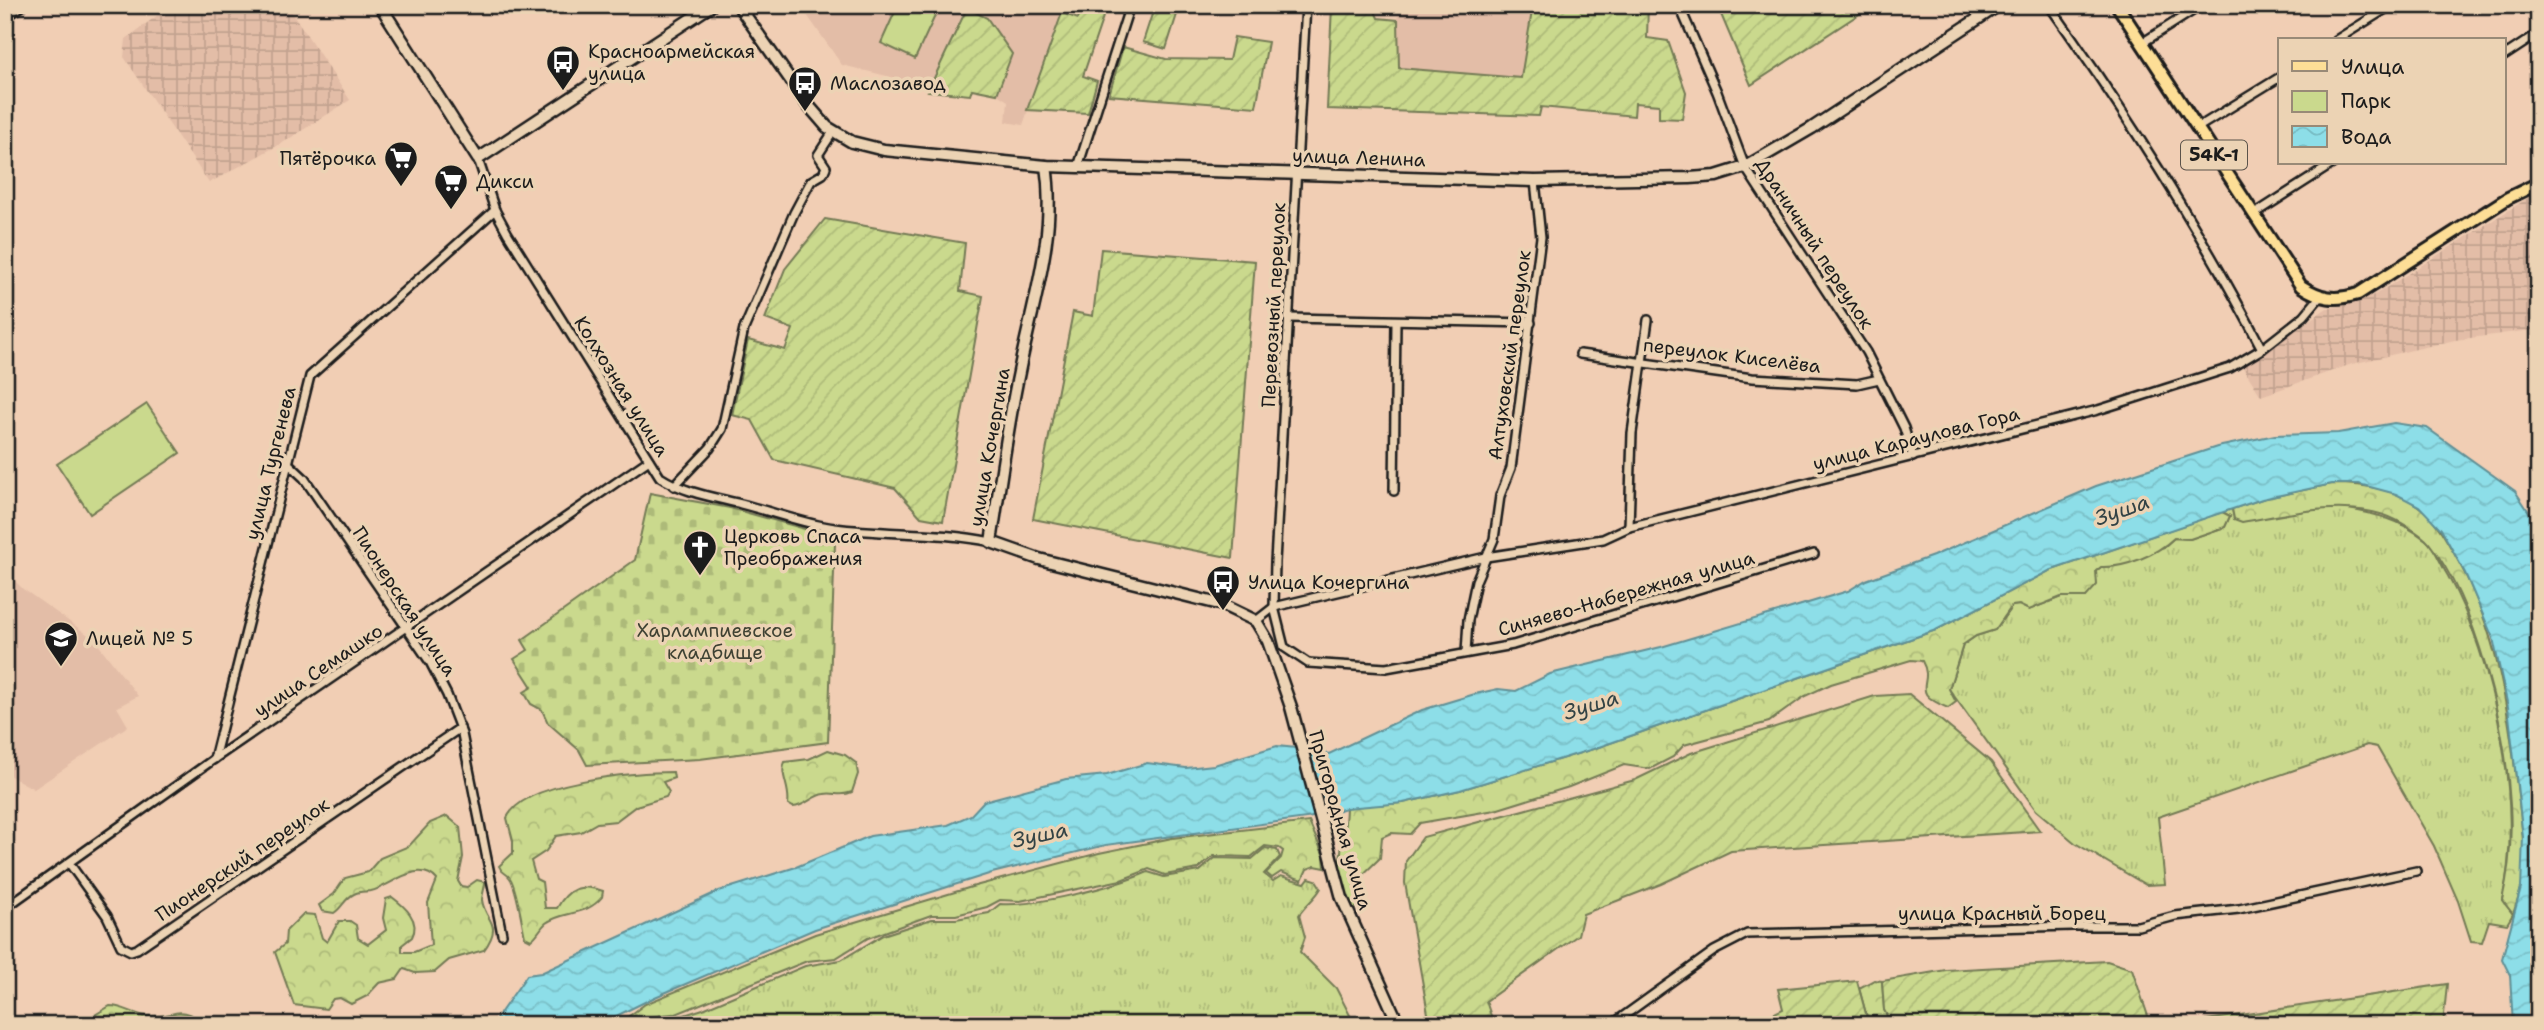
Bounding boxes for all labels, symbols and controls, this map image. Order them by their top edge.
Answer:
legend [2278,38,2506,164]
place label: Красноармейская улица [588,39,755,86]
bus stop icon: Красноармейская улица [544,43,582,92]
text: Улица [2341,53,2404,81]
bus stop icon: Маслозавод [786,64,824,113]
place label: Маслозавод [830,71,946,96]
text: Парк [2341,87,2391,115]
text: Вода [2341,123,2391,151]
supermarket icon: Пятёрочка [382,139,420,188]
road number: 54К-1 [2181,140,2247,170]
street label: улица Ленина [1292,143,1426,172]
place label: Пятёрочка [280,146,376,171]
street label: Драничный переулок [1750,153,1879,334]
supermarket icon: Дикси [432,162,470,211]
place label: Дикси [476,169,534,194]
street label: Перевозный переулок [1256,202,1291,408]
street label: Алтуховский переулок [1482,249,1537,462]
street label: Колхозная улица [568,311,675,461]
street label: переулок Киселёва [1642,332,1822,379]
street label: улица Кочергина [963,365,1016,529]
street label: улица Тургенева [239,384,302,542]
street label: улица Караулова Гора [1810,401,2022,476]
water label: Зуша [2091,488,2153,532]
street label: Пионерская улица [347,522,462,681]
place label: Церковь Спаса Преображения [724,524,863,571]
church icon: Церковь Спаса Преображения [681,528,719,577]
street label: Синяево-Набережная улица [1495,545,1757,642]
bus stop icon: Улица Кочергина [1204,563,1242,612]
place label: Улица Кочергина [1248,570,1410,595]
street label: улица Семашко [249,618,388,723]
park label: Харлампиевское кладбище [637,618,793,665]
school or university icon: Лицей № 5 [42,619,80,668]
place label: Лицей № 5 [86,626,193,651]
water label: Зуша [1560,683,1622,727]
street label: Пригородная улица [1303,728,1378,913]
street label: Пионерский переулок [151,792,334,927]
water label: Зуша [1010,815,1070,855]
street label: улица Красный Борец [1898,901,2106,926]

